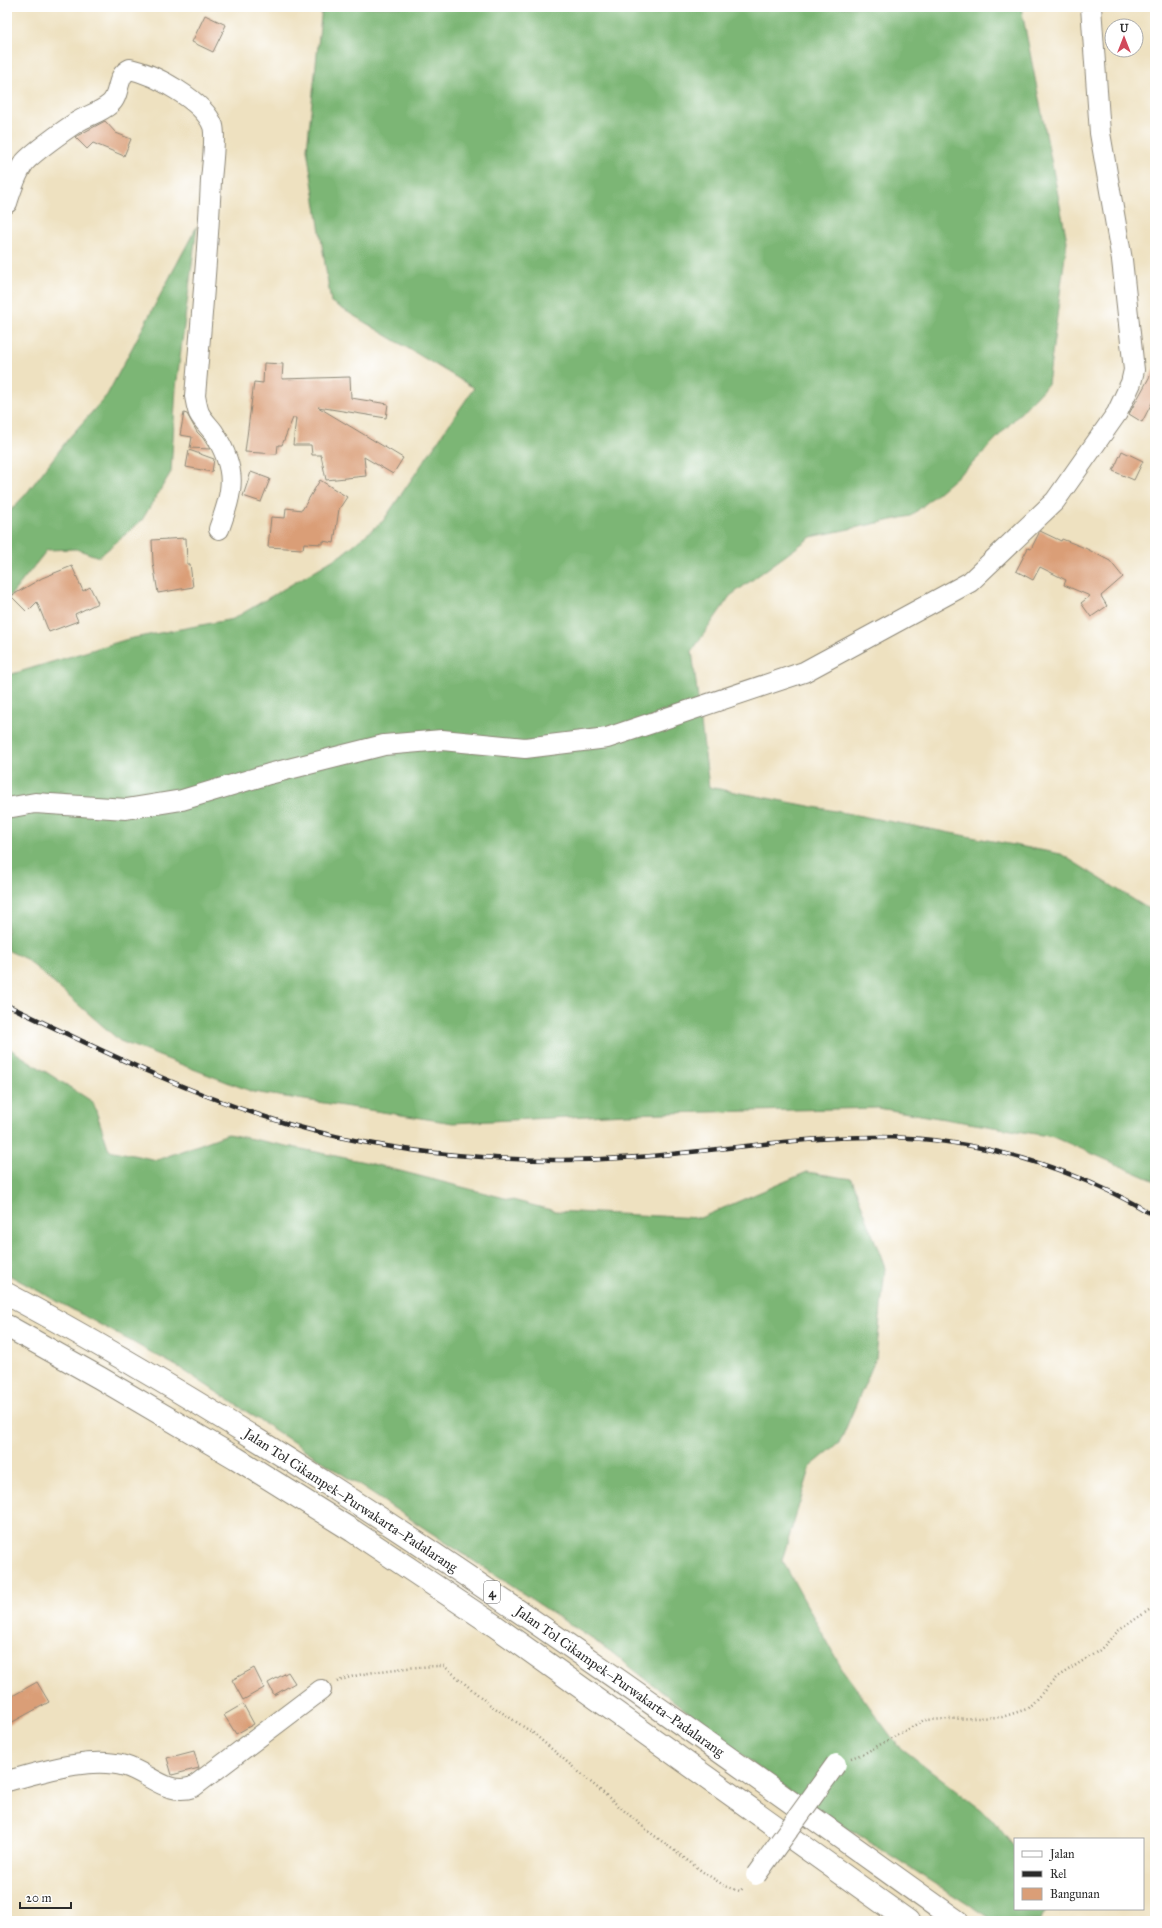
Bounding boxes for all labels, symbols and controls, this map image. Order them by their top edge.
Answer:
north arrow [1104,18,1144,58]
text: U [1120,22,1129,35]
street label: Jalan Tol Cikampek–Purwakarta–Padalarang [238,1424,461,1577]
road number: 4 [484,1581,500,1603]
street label: Jalan Tol Cikampek–Purwakarta–Padalarang [510,1601,728,1762]
legend [1014,1838,1144,1910]
text: Jalan [1048,1847,1075,1862]
text: Rel [1050,1867,1067,1881]
scale bar [20,1884,71,1910]
text: Bangunan [1050,1887,1100,1902]
text: 20 m [26,1891,52,1905]

